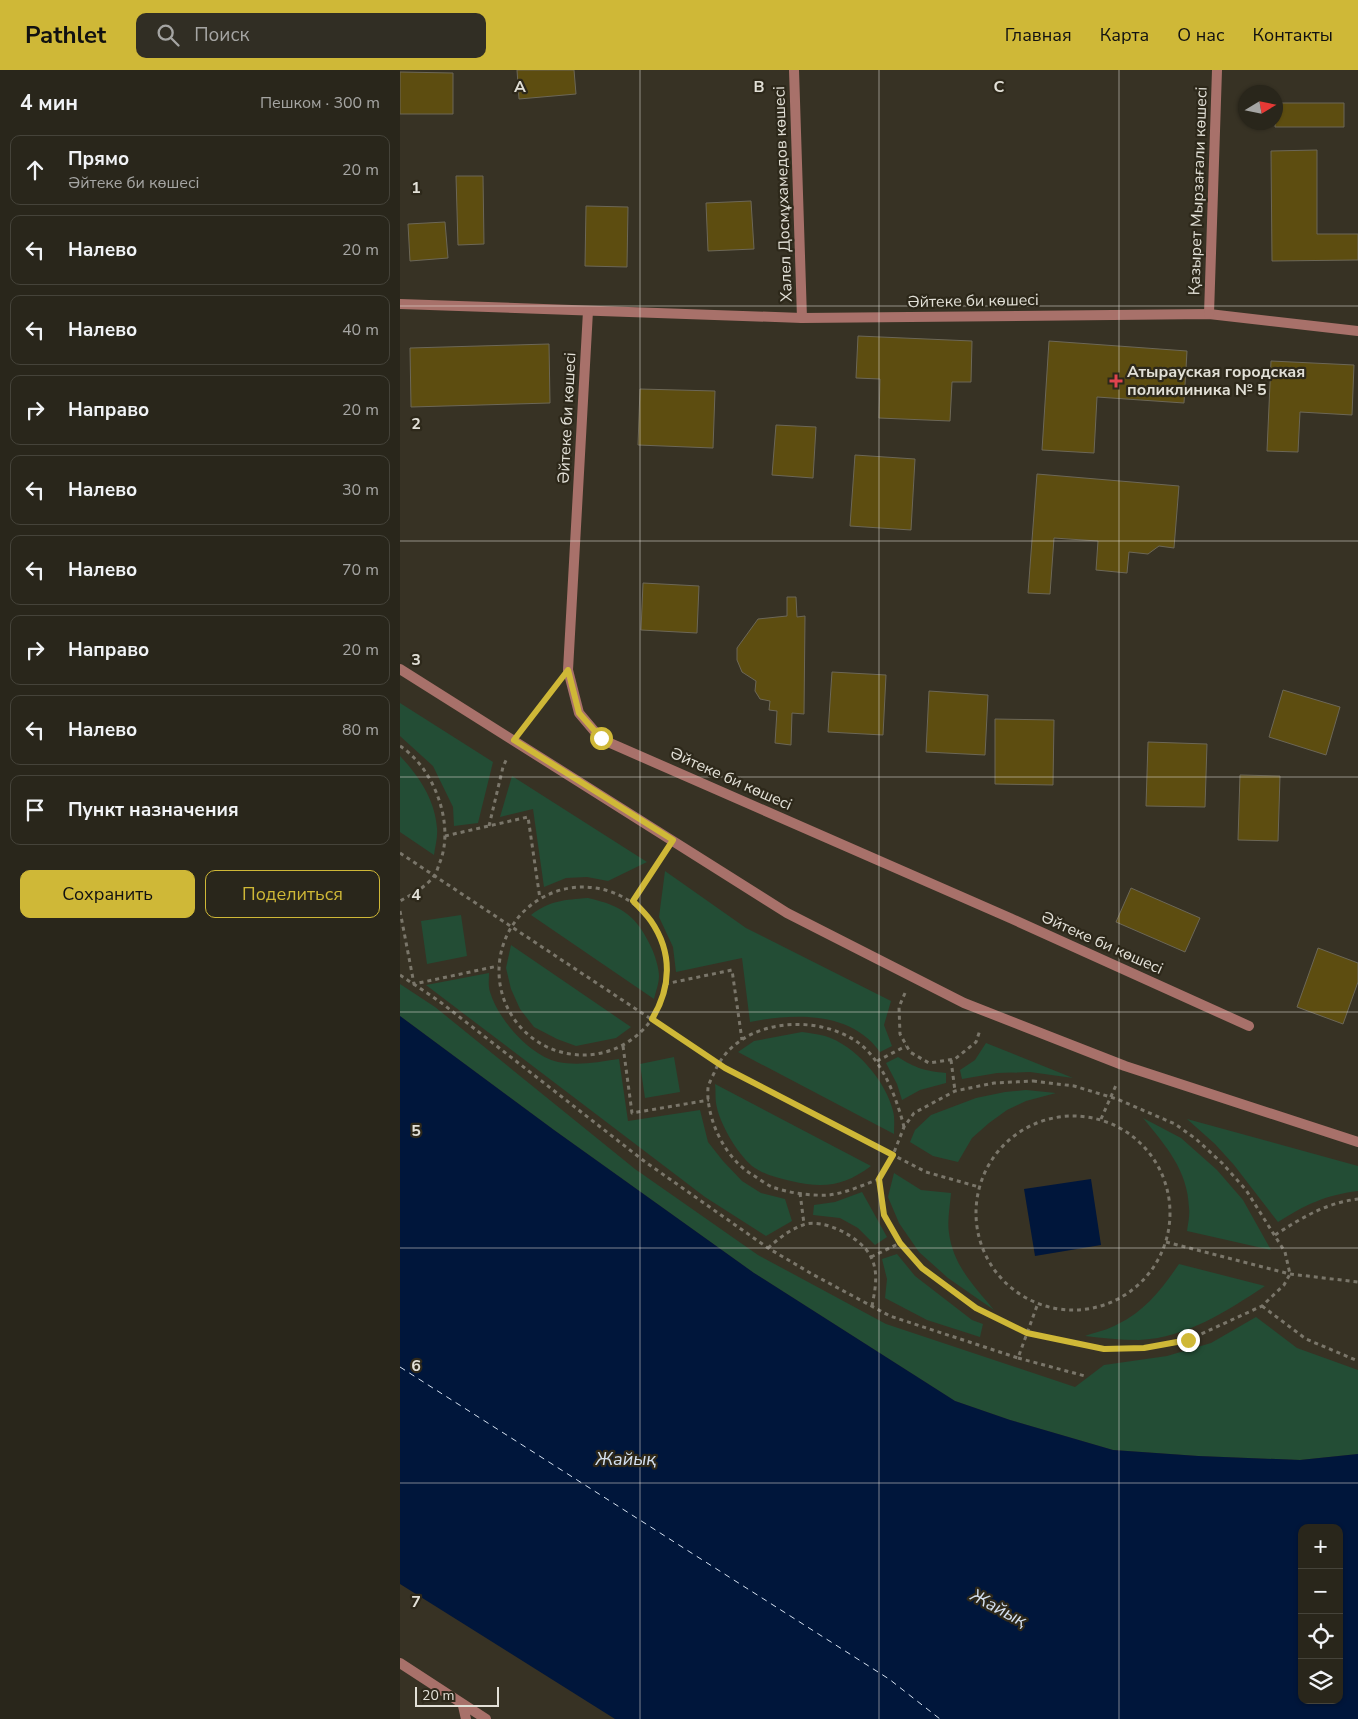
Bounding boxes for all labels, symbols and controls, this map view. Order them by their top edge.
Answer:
search box [136,13,486,58]
text: Pathlet [25,19,106,51]
icon: search [154,21,182,49]
text: Поиск [194,22,249,48]
text: Главная [1005,23,1072,47]
text: Карта [1100,23,1149,47]
text: О нас [1177,23,1225,47]
text: Контакты [1253,23,1333,47]
text: A [514,76,526,98]
text: B [753,76,765,98]
text: C [994,76,1005,98]
north arrow [1238,85,1283,130]
street label: Халел Досмұхамедов көшесі [768,86,798,302]
street label: Қазырет Мырзағали көшесі [1183,86,1213,296]
text: 4 мин [20,89,78,117]
text: Пешком · 300 m [260,92,380,114]
text: Прямо [68,146,129,172]
icon: ahead [21,156,49,184]
text: 20 m [342,159,379,181]
text: Әйтеке би көшесі [68,172,199,194]
text: 1 [411,177,421,199]
icon: left [21,236,49,264]
text: Налево [68,237,137,263]
text: 20 m [342,239,379,261]
street label: Әйтеке би көшесі [907,289,1039,313]
icon: left [21,316,49,344]
text: Налево [68,317,137,343]
text: 40 m [342,319,379,341]
street label: Әйтеке би көшесі [553,352,581,484]
place label: Атырауская городская поликлиника № 5 [1127,361,1305,401]
marker: Атырауская городская поликлиника № 5 [1109,374,1123,388]
icon: right [21,396,49,424]
text: Направо [68,397,149,423]
text: 20 m [342,399,379,421]
text: 2 [411,413,421,435]
icon: left [21,476,49,504]
text: Налево [68,477,137,503]
text: 30 m [342,479,379,501]
icon: left [21,556,49,584]
text: Налево [68,557,137,583]
text: 70 m [342,559,379,581]
icon: right [21,636,49,664]
text: Направо [68,637,149,663]
text: 20 m [342,639,379,661]
text: 3 [411,649,421,671]
icon: left [21,716,49,744]
text: Налево [68,717,137,743]
text: 80 m [342,719,379,741]
route start [590,727,613,750]
street label: Әйтеке би көшесі [666,742,796,816]
icon: arrive [21,796,49,824]
text: Пункт назначения [68,797,239,823]
button: Сохранить [20,870,195,918]
button: Поделиться [205,870,380,918]
text: 4 [411,884,421,906]
street label: Әйтеке би көшесі [1037,906,1167,980]
text: 5 [411,1120,421,1142]
route end [1177,1329,1200,1352]
text: 6 [411,1355,421,1377]
water label: Жайық [595,1447,656,1471]
map controls [1298,1524,1343,1704]
button: + [1298,1524,1343,1569]
button: − [1298,1569,1343,1614]
water label: Жайық [966,1583,1032,1633]
text: 7 [411,1591,421,1613]
button: locate [1298,1614,1343,1659]
button: layers [1298,1659,1343,1704]
scale bar [415,1684,499,1707]
text: 20 m [422,1686,454,1705]

